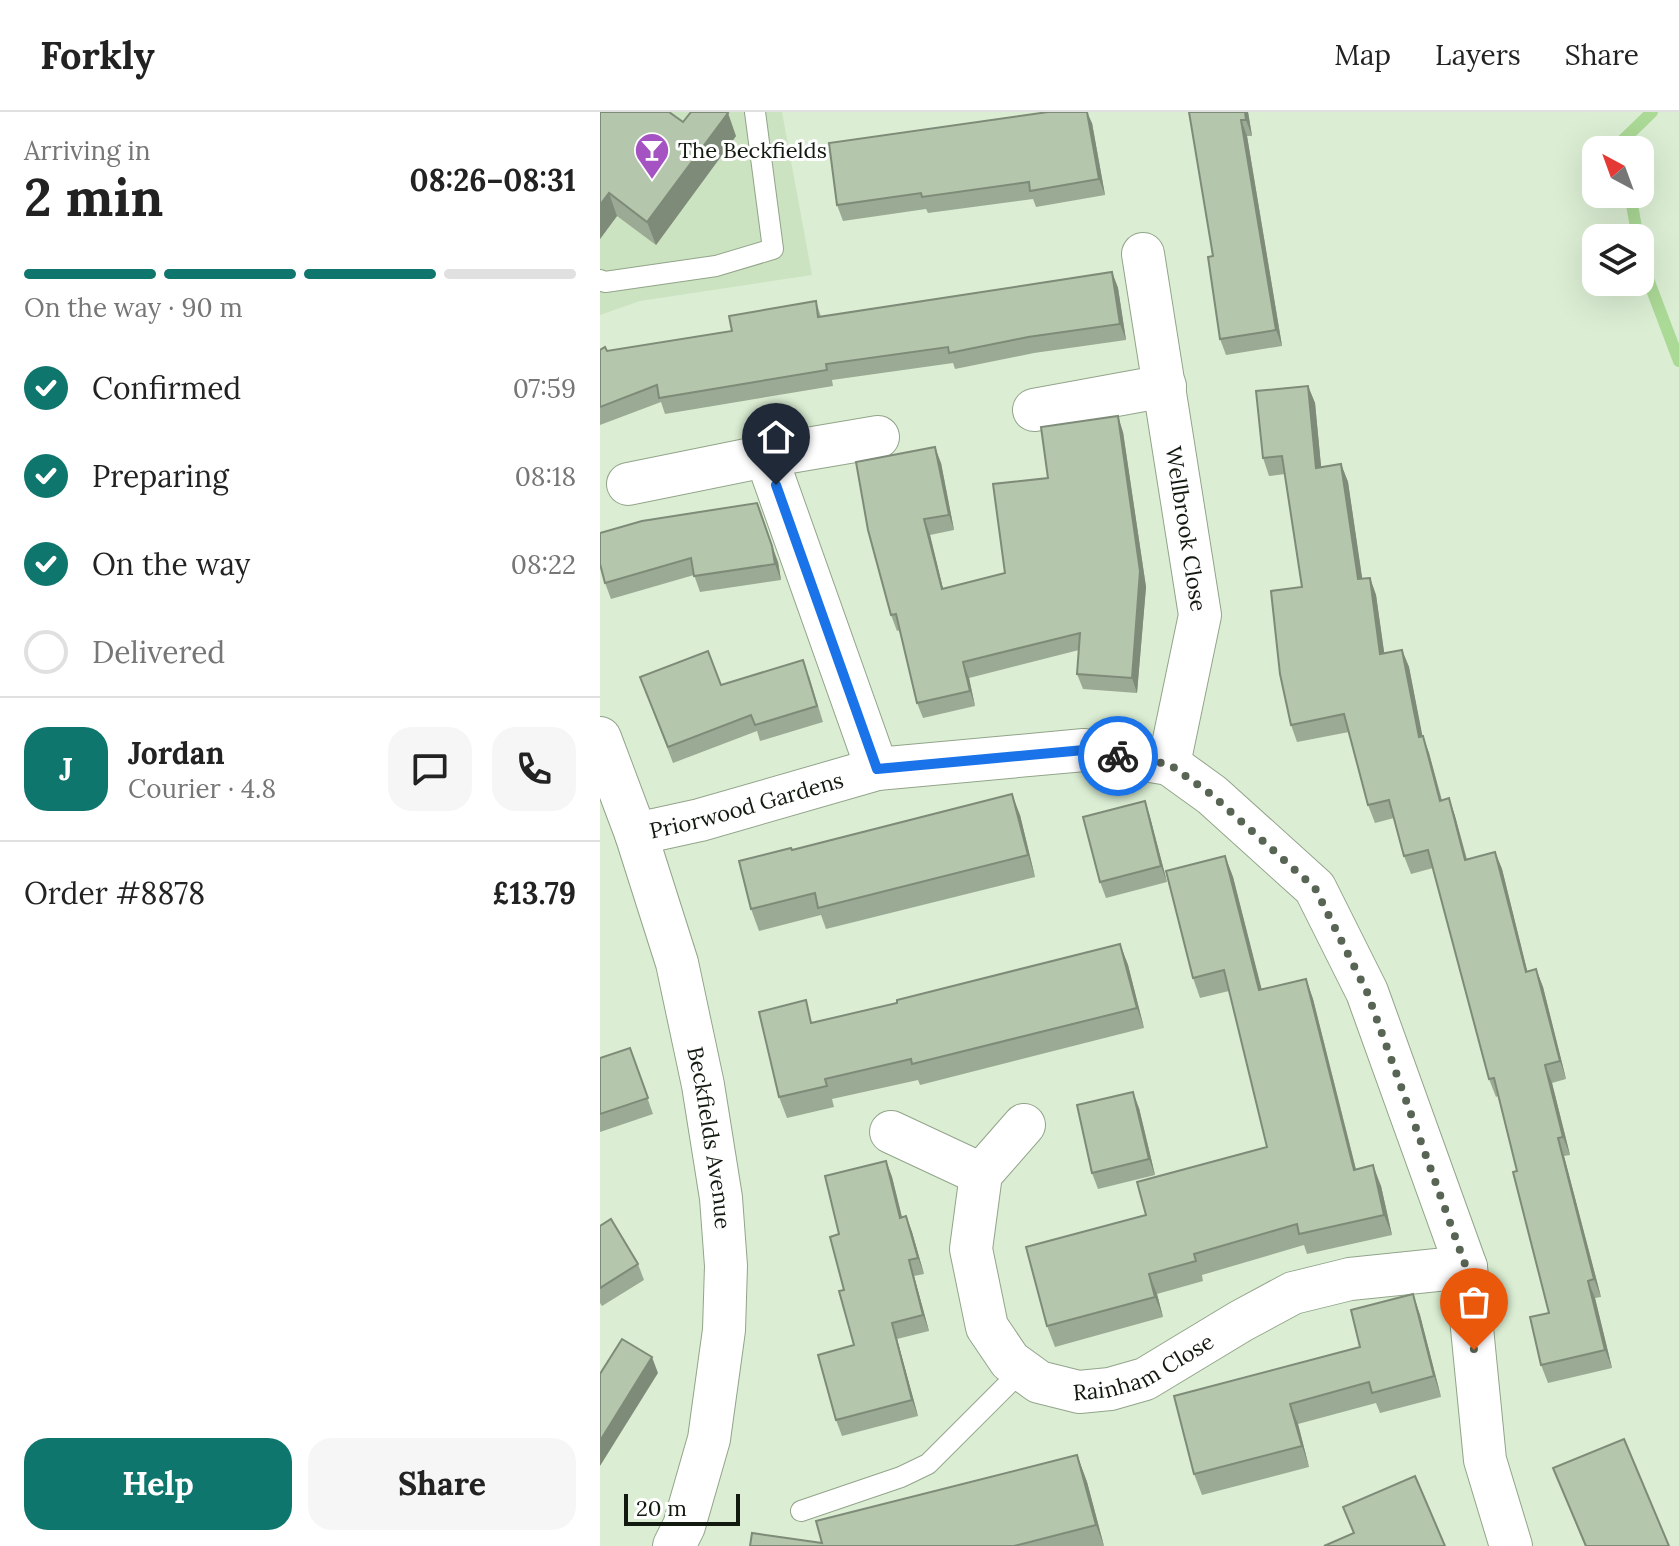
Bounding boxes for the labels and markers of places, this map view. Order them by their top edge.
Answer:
bar icon: The Beckfields [633,131,671,181]
place label: The Beckfields [678,136,827,164]
pin [742,403,810,485]
pin [1440,1268,1508,1350]

